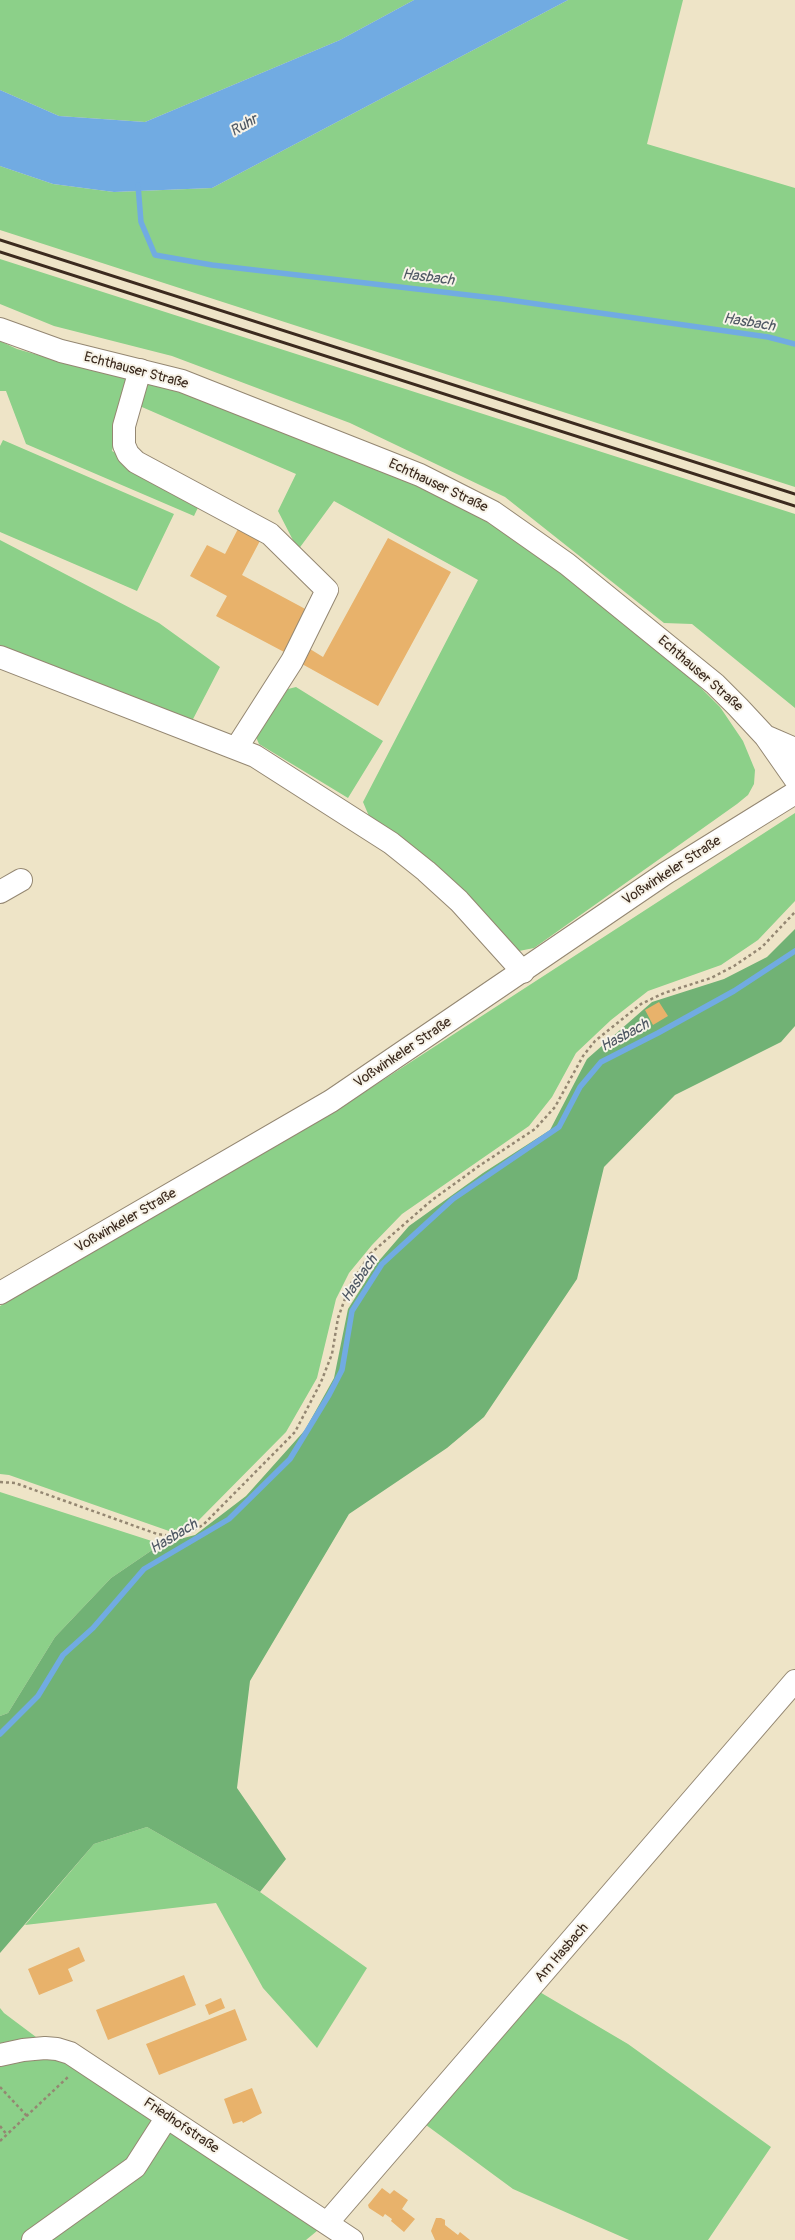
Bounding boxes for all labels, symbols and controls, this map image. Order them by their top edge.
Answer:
water label: Ruhr [227,111,261,141]
water label: Hasbach [401,266,455,290]
water label: Hasbach [722,310,776,336]
street label: Echthauser Straße [82,349,190,393]
street label: Echthauser Straße [386,456,490,516]
street label: Echthauser Straße [654,632,746,716]
street label: Voßwinkeler Straße [620,833,724,909]
street label: Voßwinkeler Straße [351,1014,455,1092]
water label: Hasbach [598,1016,652,1056]
street label: Voßwinkeler Straße [72,1185,180,1257]
water label: Hasbach [338,1252,382,1306]
water label: Hasbach [147,1516,201,1558]
street label: Am Hasbach [532,1920,592,1986]
street label: Friedhofstraße [140,2095,222,2157]

